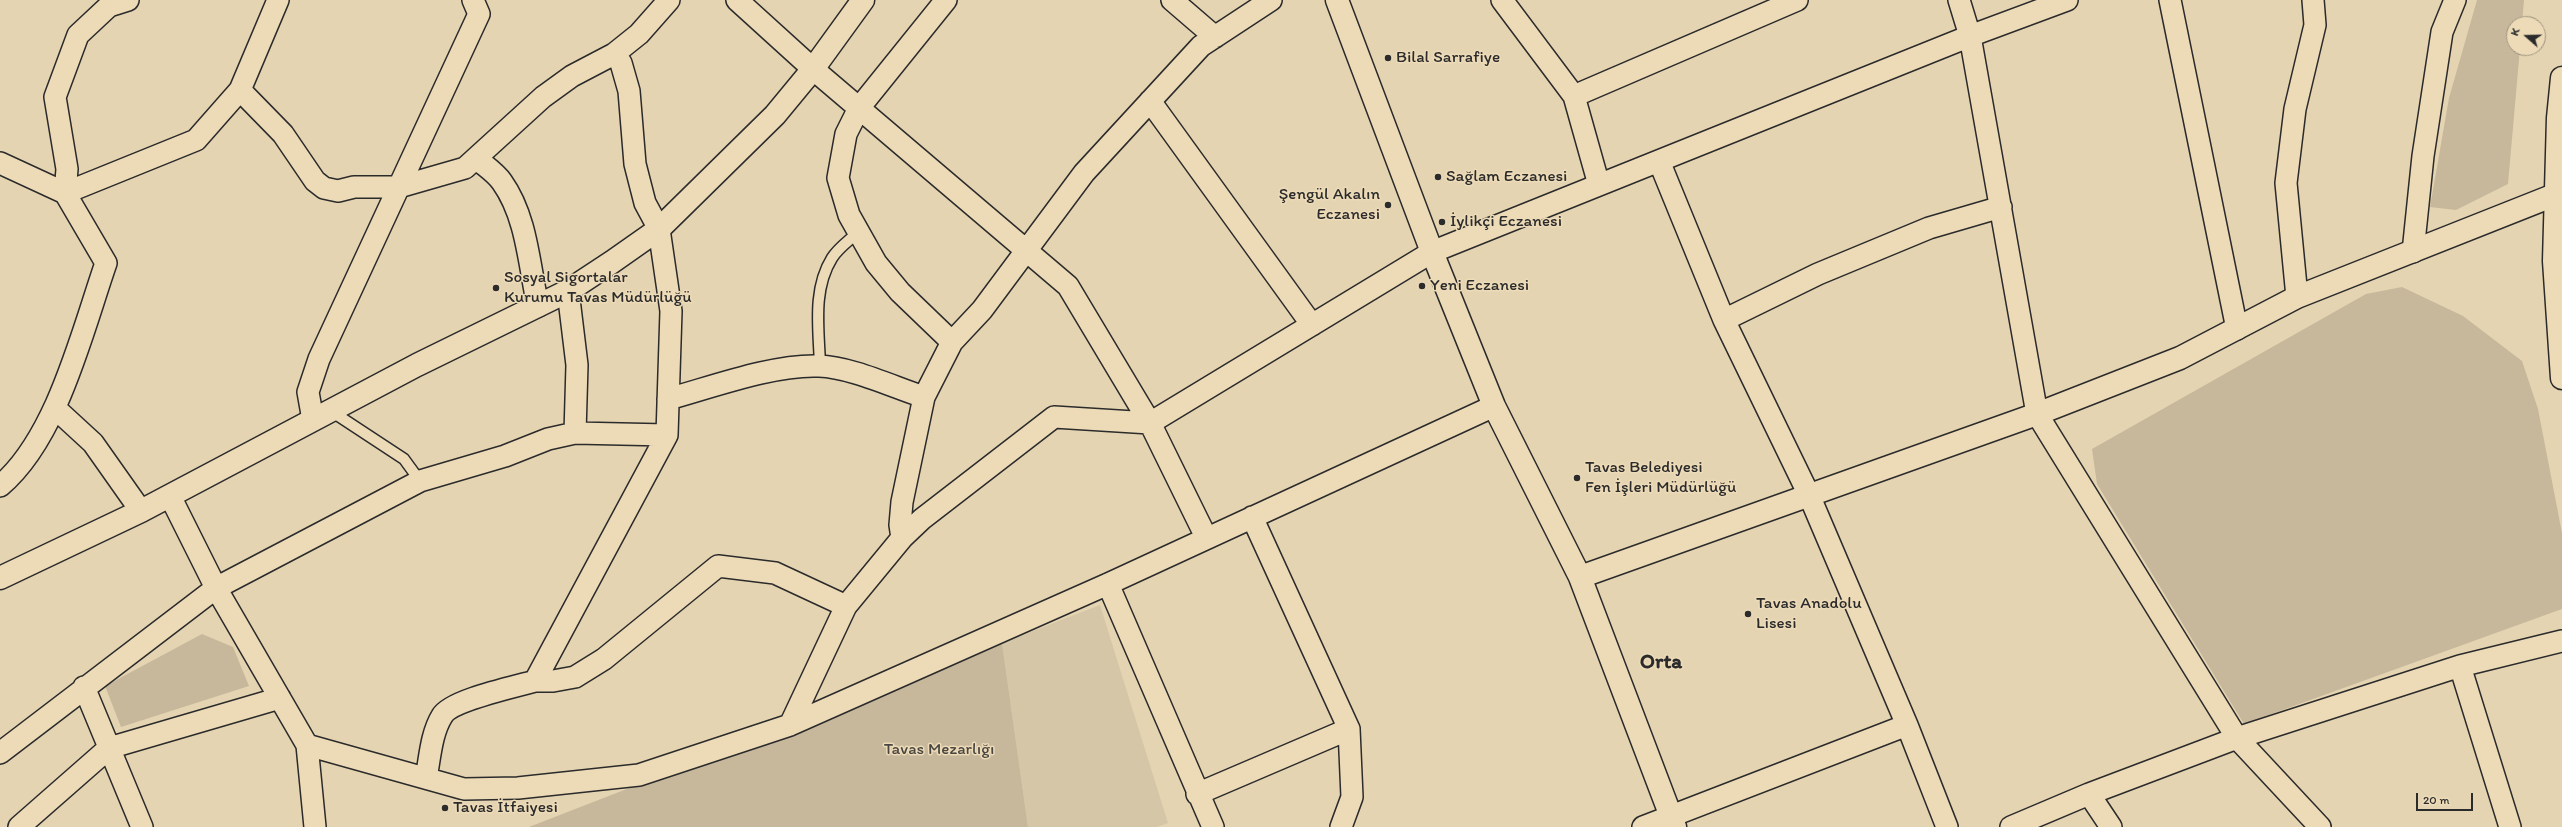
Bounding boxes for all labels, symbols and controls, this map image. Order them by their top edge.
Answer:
north arrow [2506,16,2546,56]
text: K [2508,27,2523,38]
place label: Bilal Sarrafiye [1396,48,1500,68]
marker: Bilal Sarrafiye [1383,53,1393,63]
place label: Sağlam Eczanesi [1446,167,1567,187]
marker: Sağlam Eczanesi [1433,172,1443,182]
place label: Şengül Akalın Eczanesi [1279,185,1380,225]
marker: Şengül Akalın Eczanesi [1383,200,1393,210]
place label: İylikçi Eczanesi [1450,212,1562,232]
marker: İylikçi Eczanesi [1437,217,1447,227]
place label: Sosyal Sigortalar Kurumu Tavas Müdürlüğü [504,268,692,308]
place label: Yeni Eczanesi [1430,276,1529,296]
marker: Yeni Eczanesi [1417,281,1427,291]
marker: Sosyal Sigortalar Kurumu Tavas Müdürlüğü [491,283,501,293]
place label: Tavas Belediyesi Fen İşleri Müdürlüğü [1585,458,1736,498]
marker: Tavas Belediyesi Fen İşleri Müdürlüğü [1572,473,1582,483]
place label: Tavas Anadolu Lisesi [1756,594,1862,634]
marker: Tavas Anadolu Lisesi [1743,609,1753,619]
district label: Orta [1640,650,1682,676]
park label: Tavas Mezarlığı [884,740,994,760]
scale bar [2418,785,2475,811]
text: 20 m [2423,793,2450,807]
place label: Tavas İtfaiyesi [453,798,558,818]
marker: Tavas İtfaiyesi [440,803,450,813]

